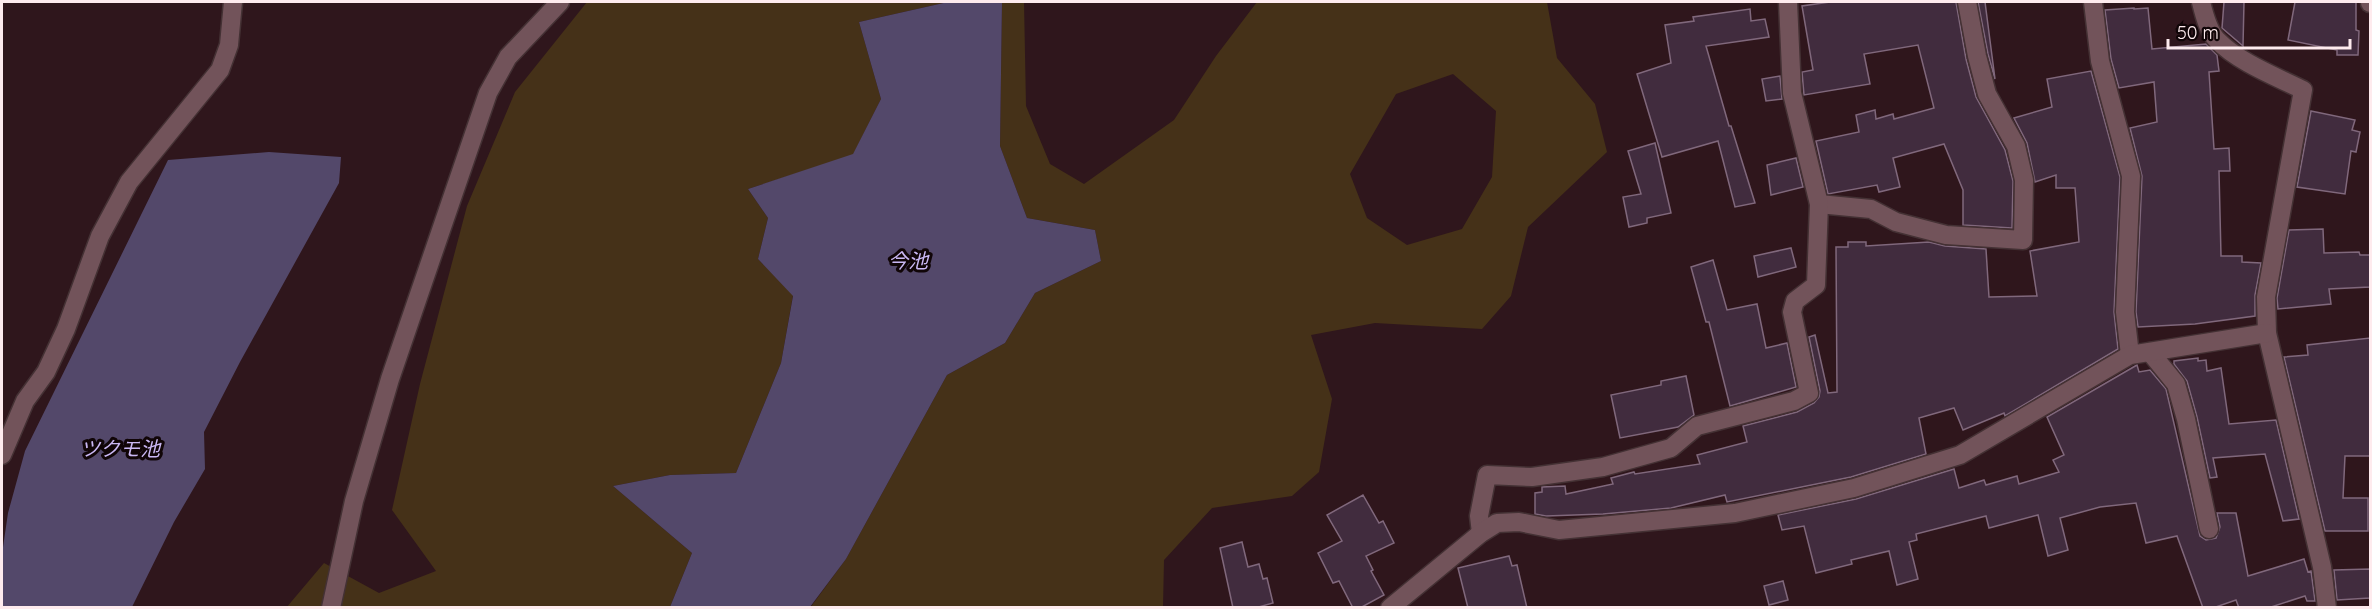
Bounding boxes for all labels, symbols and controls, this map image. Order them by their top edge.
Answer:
scale bar [2168,12,2350,50]
text: 50 m [2177,21,2219,44]
water label: 今池 [888,248,930,273]
water label: ツクモ池 [80,436,162,461]

